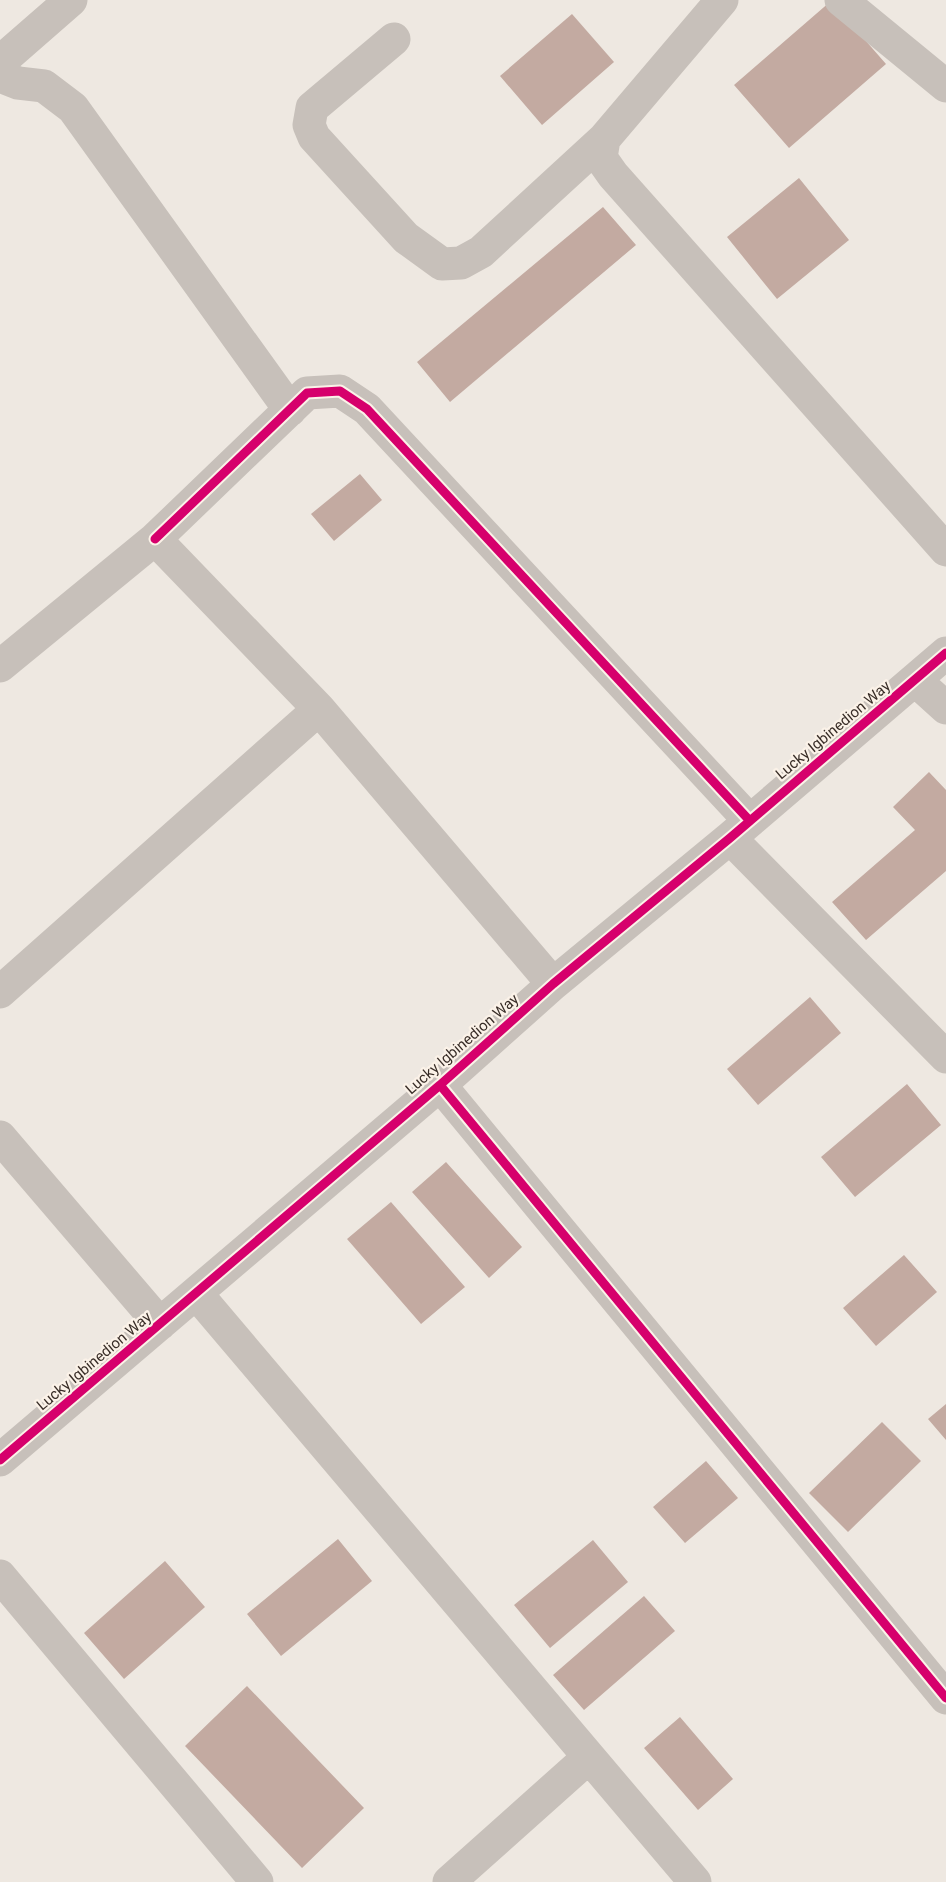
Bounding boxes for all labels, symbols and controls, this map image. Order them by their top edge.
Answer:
street label: Lucky Igbinedion Way [772,677,894,783]
street label: Lucky Igbinedion Way [402,990,522,1098]
street label: Lucky Igbinedion Way [33,1308,155,1414]

